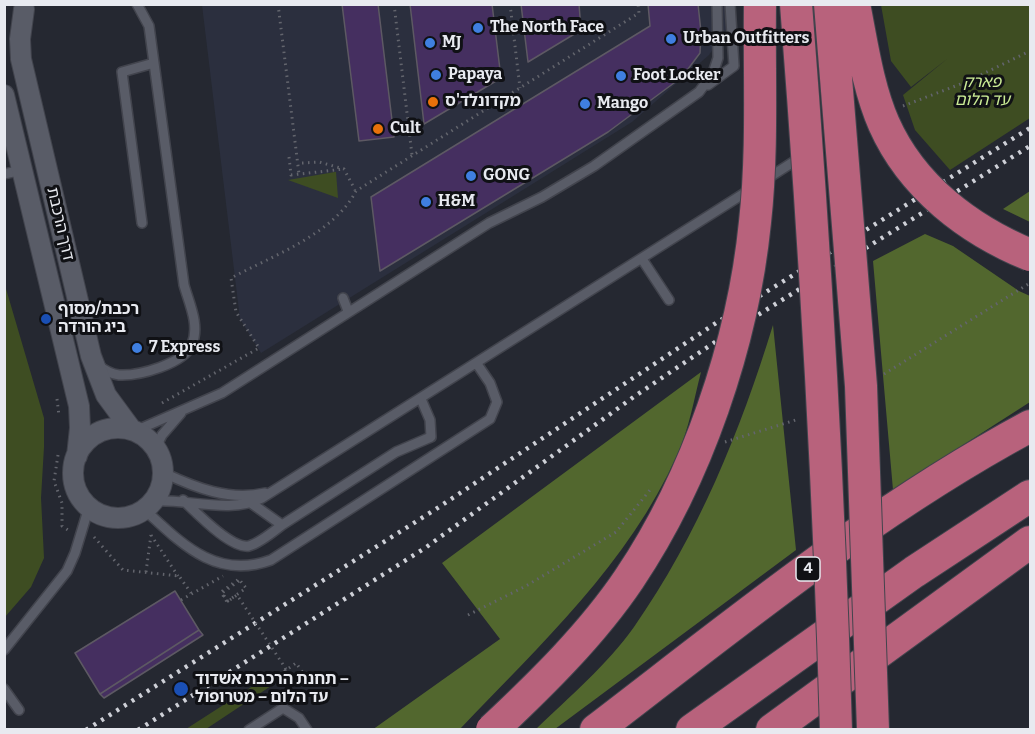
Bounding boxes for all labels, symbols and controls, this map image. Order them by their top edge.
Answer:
place label: The North Face [490,18,604,38]
marker: The North Face [471,21,485,35]
place label: Urban Outfitters [683,29,809,49]
marker: Urban Outfitters [664,32,678,46]
place label: MJ [442,33,461,53]
marker: MJ [423,36,437,50]
place label: Papaya [448,65,502,85]
place label: Foot Locker [633,66,721,86]
marker: Papaya [429,68,443,82]
marker: Foot Locker [614,69,628,83]
park label: פארק עד הלום [954,73,1010,111]
place label: מקדונלד'ס [445,92,521,112]
place label: Mango [597,94,648,114]
marker: מקדונלד'ס [426,95,440,109]
marker: Mango [578,97,592,111]
place label: Cult [390,119,421,139]
marker: Cult [371,122,385,136]
place label: GONG [483,166,530,186]
marker: GONG [464,169,478,183]
street label: דרך הרכבת [42,186,78,262]
place label: H&M [438,192,475,212]
marker: H&M [419,195,433,209]
place label: רכבת/מסוף ביג הורדה [58,300,139,338]
marker: רכבת/מסוף ביג הורדה [39,312,53,326]
place label: 7 Express [149,338,220,358]
marker: 7 Express [130,341,144,355]
road number: 4 [796,557,820,581]
place label: תחנת הרכבת אשדוד – עד הלום – מטרופול [195,670,349,708]
marker: תחנת הרכבת אשדוד – עד הלום – מטרופול [172,680,190,698]

